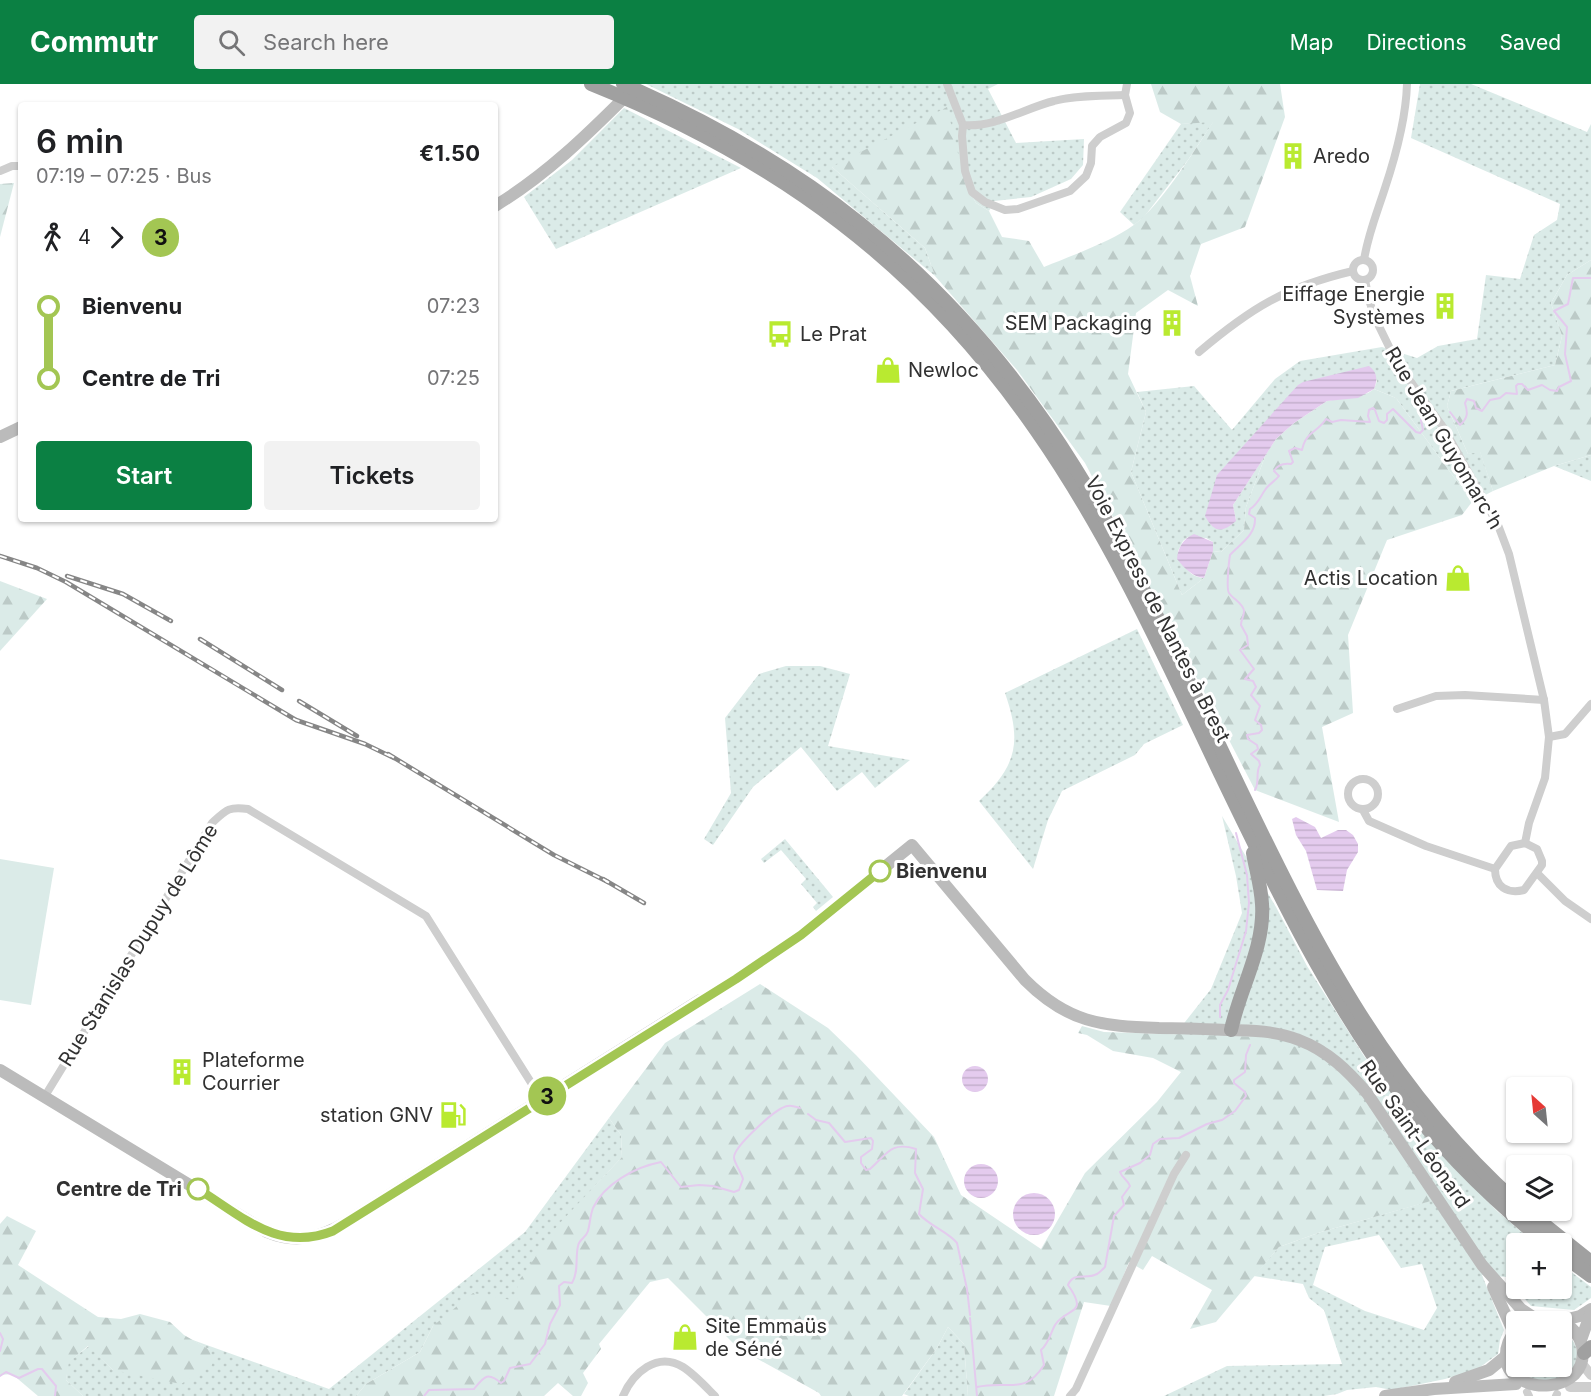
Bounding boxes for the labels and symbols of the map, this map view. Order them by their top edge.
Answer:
building icon: Aredo [1278,141,1308,171]
place label: Aredo [1313,144,1370,168]
place label: Eiffage Energie Systèmes [1282,282,1425,329]
building icon: Eiffage Energie Systèmes [1430,291,1460,321]
building icon: SEM Packaging [1157,308,1187,338]
place label: SEM Packaging [1005,311,1152,335]
bus stop icon: Le Prat [765,319,795,349]
place label: Le Prat [800,322,867,346]
street label: Rue Jean Guyomarc'h [1380,342,1508,534]
shop icon: Newloc [873,355,903,385]
place label: Newloc [908,358,979,382]
street label: Voie Express de Nantes à Brest [1080,472,1236,746]
shop icon: Actis Location [1443,563,1473,593]
place label: Actis Location [1304,566,1438,590]
street label: Rue Stanislas Dupuy de Lôme [53,819,223,1071]
place label: Bienvenu [896,859,987,883]
marker: Bienvenu [869,860,891,882]
place label: Plateforme Courrier [202,1048,305,1095]
street label: Rue Saint-Léonard [1355,1055,1475,1213]
building icon: Plateforme Courrier [167,1057,197,1087]
line badge: 3 [528,1076,566,1116]
north arrow [1506,1077,1572,1143]
fuel station icon: station GNV [438,1100,468,1130]
place label: station GNV [320,1103,433,1127]
place label: Centre de Tri [56,1177,182,1201]
marker: Centre de Tri [187,1178,209,1200]
place label: Site Emmaüs de Séné [705,1314,827,1361]
shop icon: Site Emmaüs de Séné [670,1322,700,1352]

